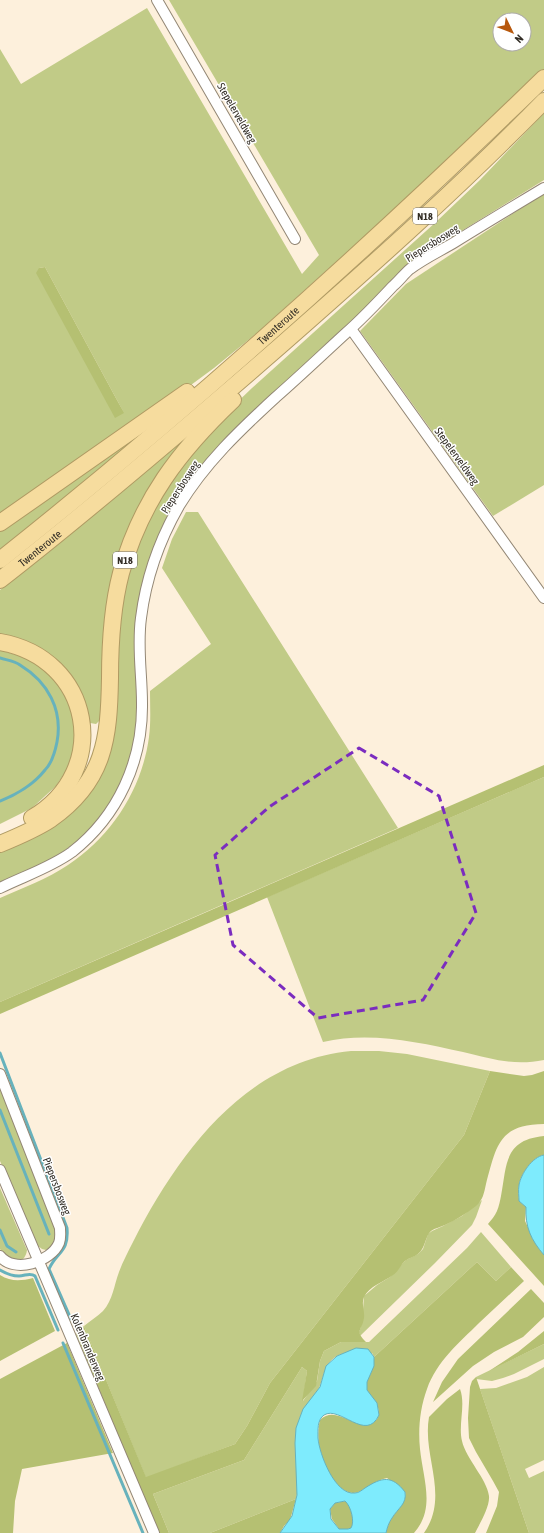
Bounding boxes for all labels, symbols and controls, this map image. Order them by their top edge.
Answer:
north arrow [492,12,532,52]
text: N [513,32,526,45]
street label: Stepelerveldweg [215,81,259,145]
road number: N18 [413,208,437,224]
street label: Piepersbosweg [403,222,461,264]
street label: Twenteroute [255,304,301,347]
street label: Stepelerveldweg [432,425,482,487]
street label: Piepersbosweg [158,458,202,516]
street label: Twenteroute [16,528,64,569]
road number: N18 [113,552,137,568]
street label: Piepersbosweg [41,1156,74,1217]
street label: Kolenbranderweg [68,1312,108,1383]

